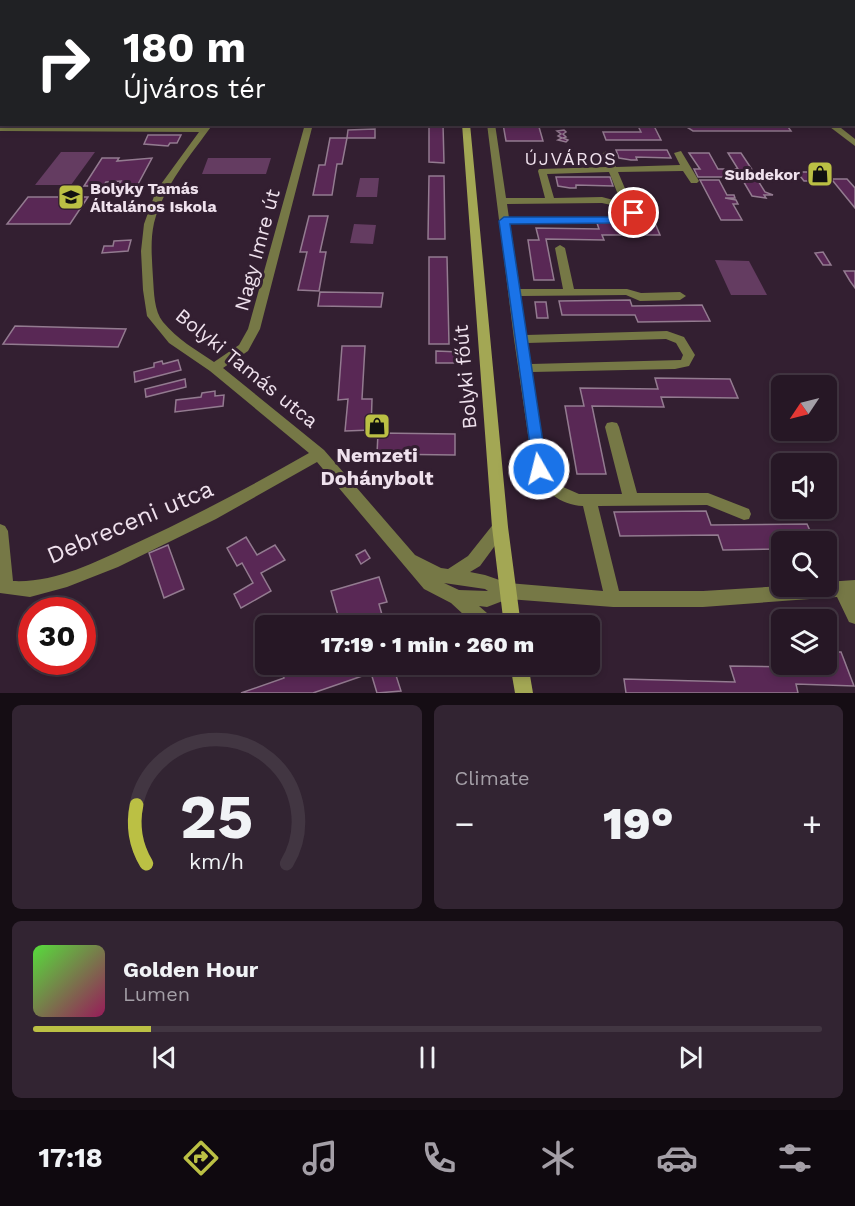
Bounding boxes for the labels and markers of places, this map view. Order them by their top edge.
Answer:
shop icon: Subdekor [805,159,835,189]
place label: Subdekor [724,165,800,184]
place label: Bolyky Tamás Általános Iskola [90,179,217,216]
school or university icon: Bolyky Tamás Általános Iskola [56,182,86,212]
pin [608,187,659,238]
shop icon: Nemzeti Dohánybolt [362,411,392,441]
place label: Nemzeti Dohánybolt [320,443,434,490]

